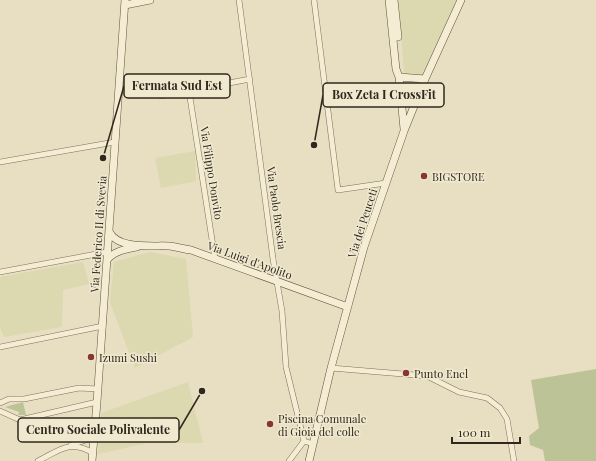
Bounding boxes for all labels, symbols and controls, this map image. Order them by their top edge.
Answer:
callout: Fermata Sud Est [124,74,230,98]
text: Fermata Sud Est [132,77,223,93]
callout: Box Zeta I CrossFit [323,83,444,107]
text: Box Zeta I CrossFit [332,86,437,102]
street label: Via Filippo Donvito [197,124,227,221]
street label: Via Paolo Brescia [264,165,290,251]
place label: BIGSTORE [432,169,485,184]
marker: BIGSTORE [419,171,429,181]
street label: Via Federico II di Svevia [86,175,110,294]
street label: Via dei Peuceti [343,186,380,261]
street label: Via Luigi d'Apolito [205,237,294,282]
place label: Izumi Sushi [99,350,157,365]
marker: Izumi Sushi [86,352,96,362]
place label: Punto Enel [414,366,468,381]
marker: Punto Enel [401,368,411,378]
place label: Piscina Comunale di Gioia del colle [278,411,367,439]
callout: Centro Sociale Polivalente [18,418,179,442]
marker: Piscina Comunale di Gioia del colle [265,419,275,429]
scale bar [452,419,520,445]
text: Centro Sociale Polivalente [26,421,170,437]
text: 100 m [458,424,491,440]

